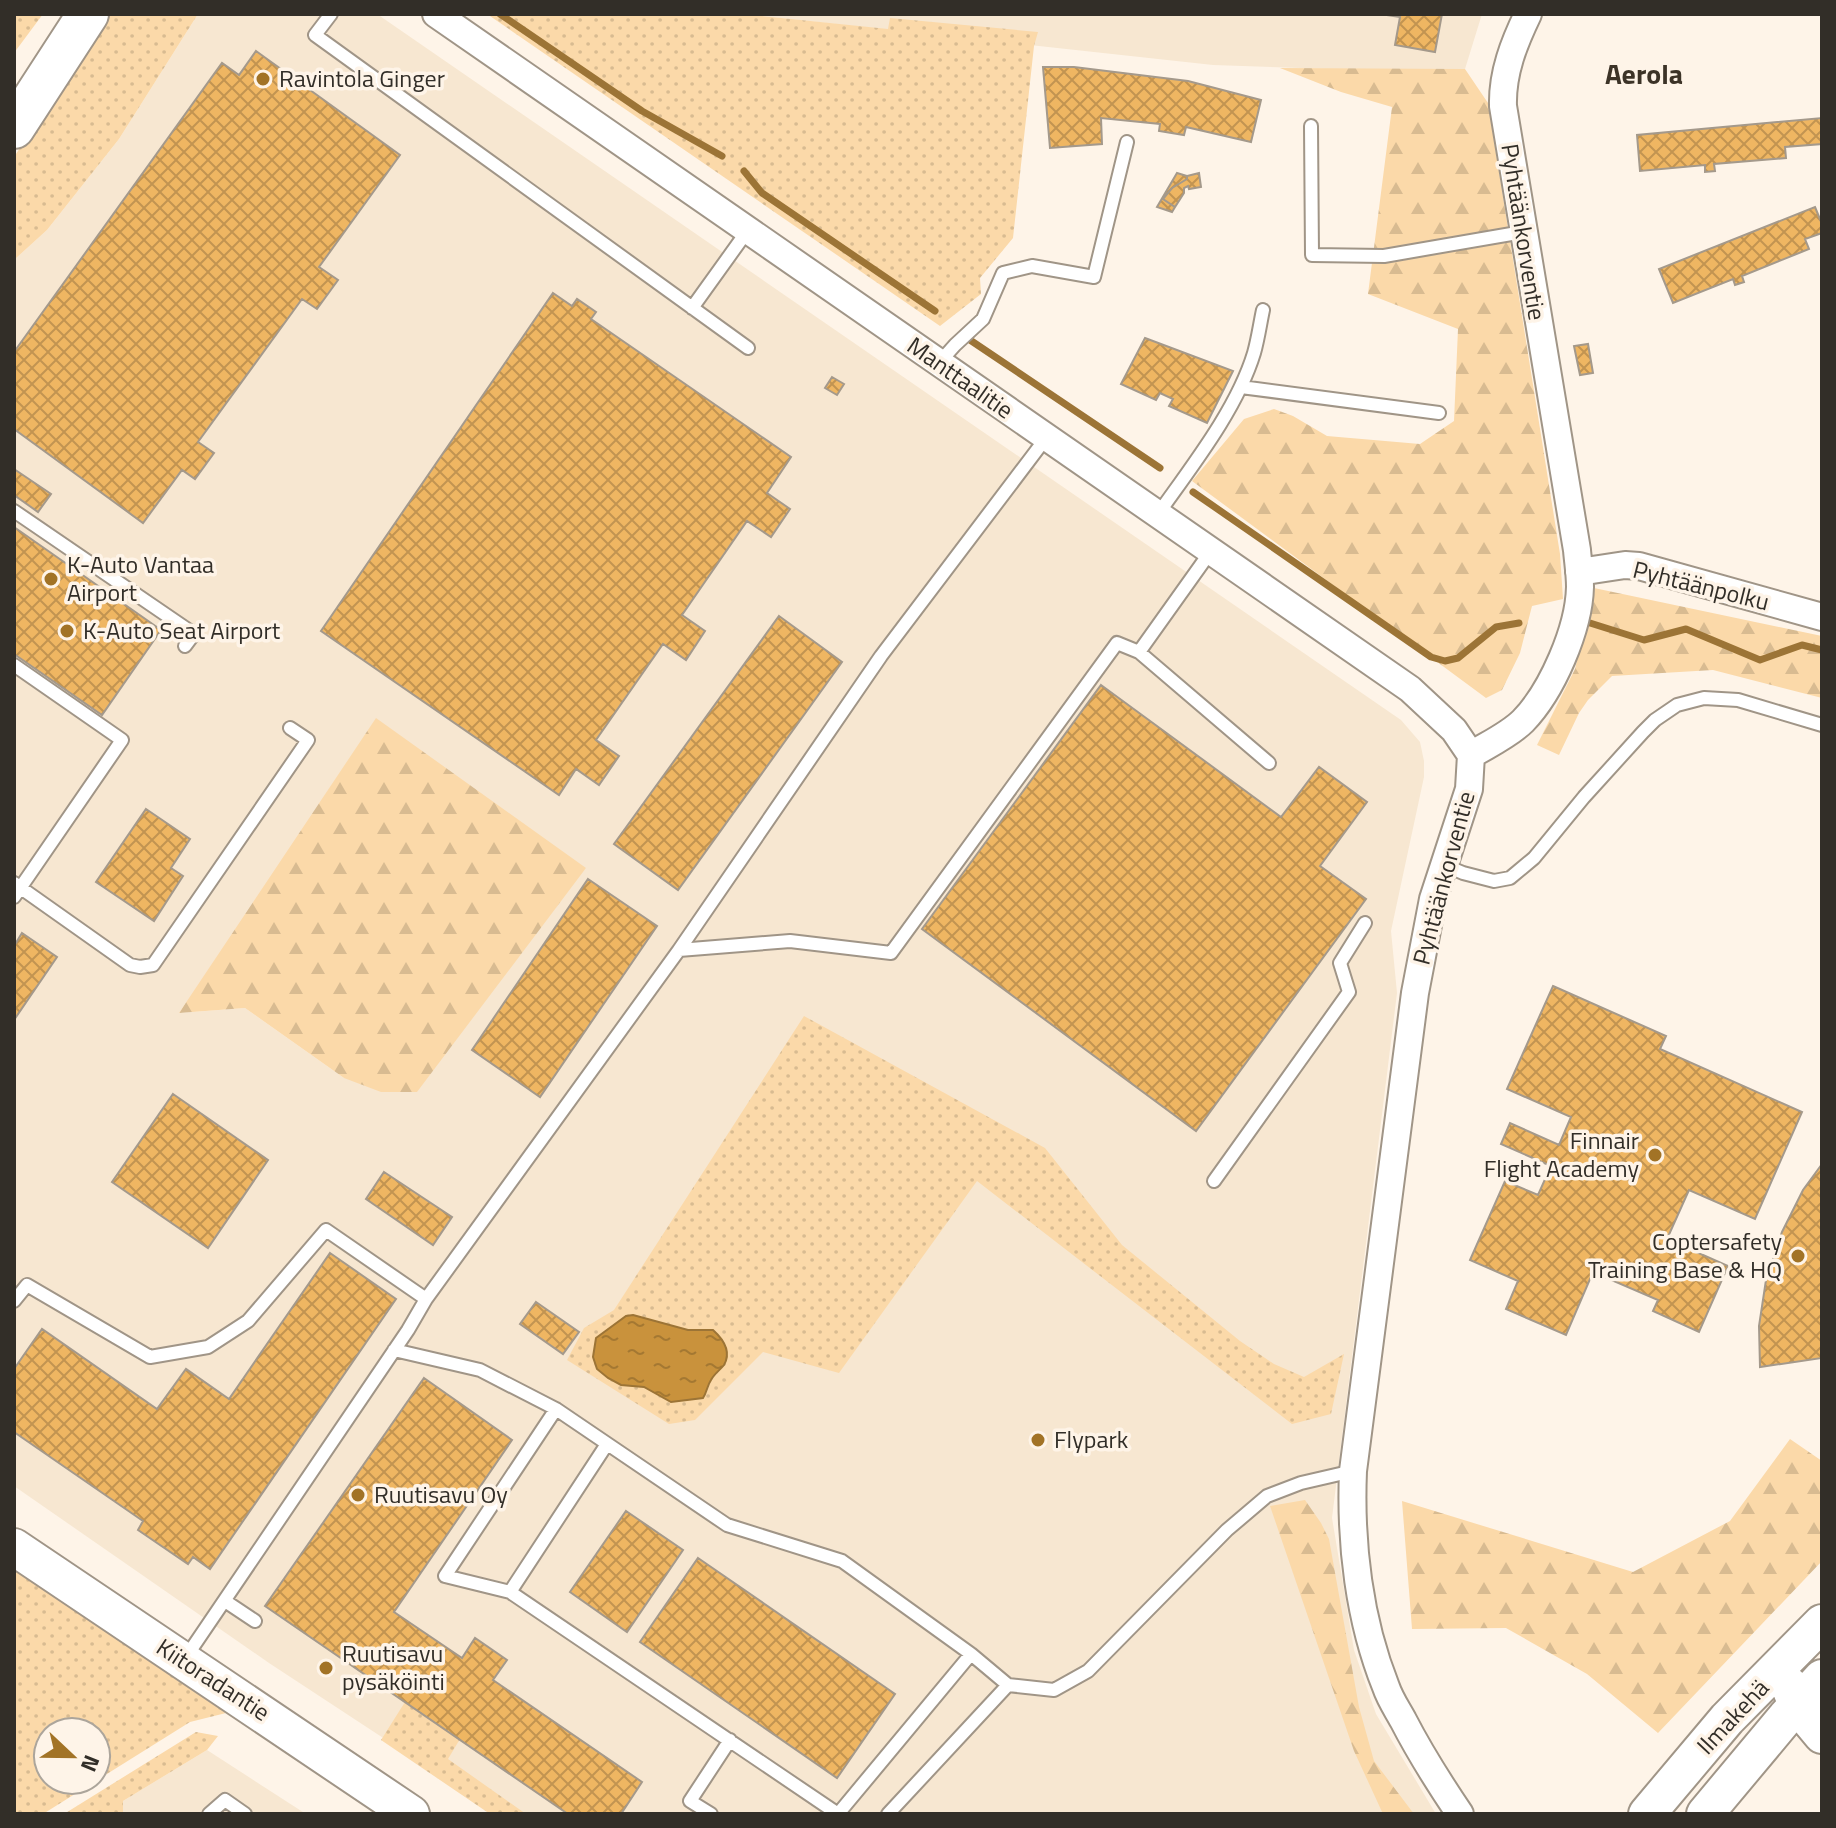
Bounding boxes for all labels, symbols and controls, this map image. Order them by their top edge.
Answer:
district label: Aerola [1605,52,1683,95]
place label: Ravintola Ginger [279,60,445,96]
marker: Ravintola Ginger [254,70,272,88]
street label: Pyhtäänkorventie [1492,141,1556,323]
street label: Manttaalitie [900,327,1021,427]
place label: K-Auto Vantaa Airport [67,546,214,610]
street label: Pyhtäänpolku [1629,551,1773,619]
marker: K-Auto Vantaa Airport [42,570,60,588]
place label: K-Auto Seat Airport [83,612,281,648]
marker: K-Auto Seat Airport [58,622,76,640]
street label: Pyhtäänkorventie [1403,787,1483,968]
place label: Finnair Flight Academy [1484,1122,1639,1186]
marker: Finnair Flight Academy [1646,1146,1664,1164]
place label: Coptersafety Training Base & HQ [1588,1223,1782,1287]
marker: Coptersafety Training Base & HQ [1789,1247,1807,1265]
place label: Flypark [1054,1421,1129,1457]
marker: Flypark [1029,1431,1047,1449]
place label: Ruutisavu Oy [374,1476,508,1512]
marker: Ruutisavu Oy [349,1486,367,1504]
street label: Kiitoradantie [150,1629,277,1729]
place label: Ruutisavu pysäköinti [342,1635,445,1699]
marker: Ruutisavu pysäköinti [317,1659,335,1677]
street label: Ilmakehä [1688,1670,1777,1762]
north arrow [32,1716,112,1796]
text: N [72,1750,109,1777]

